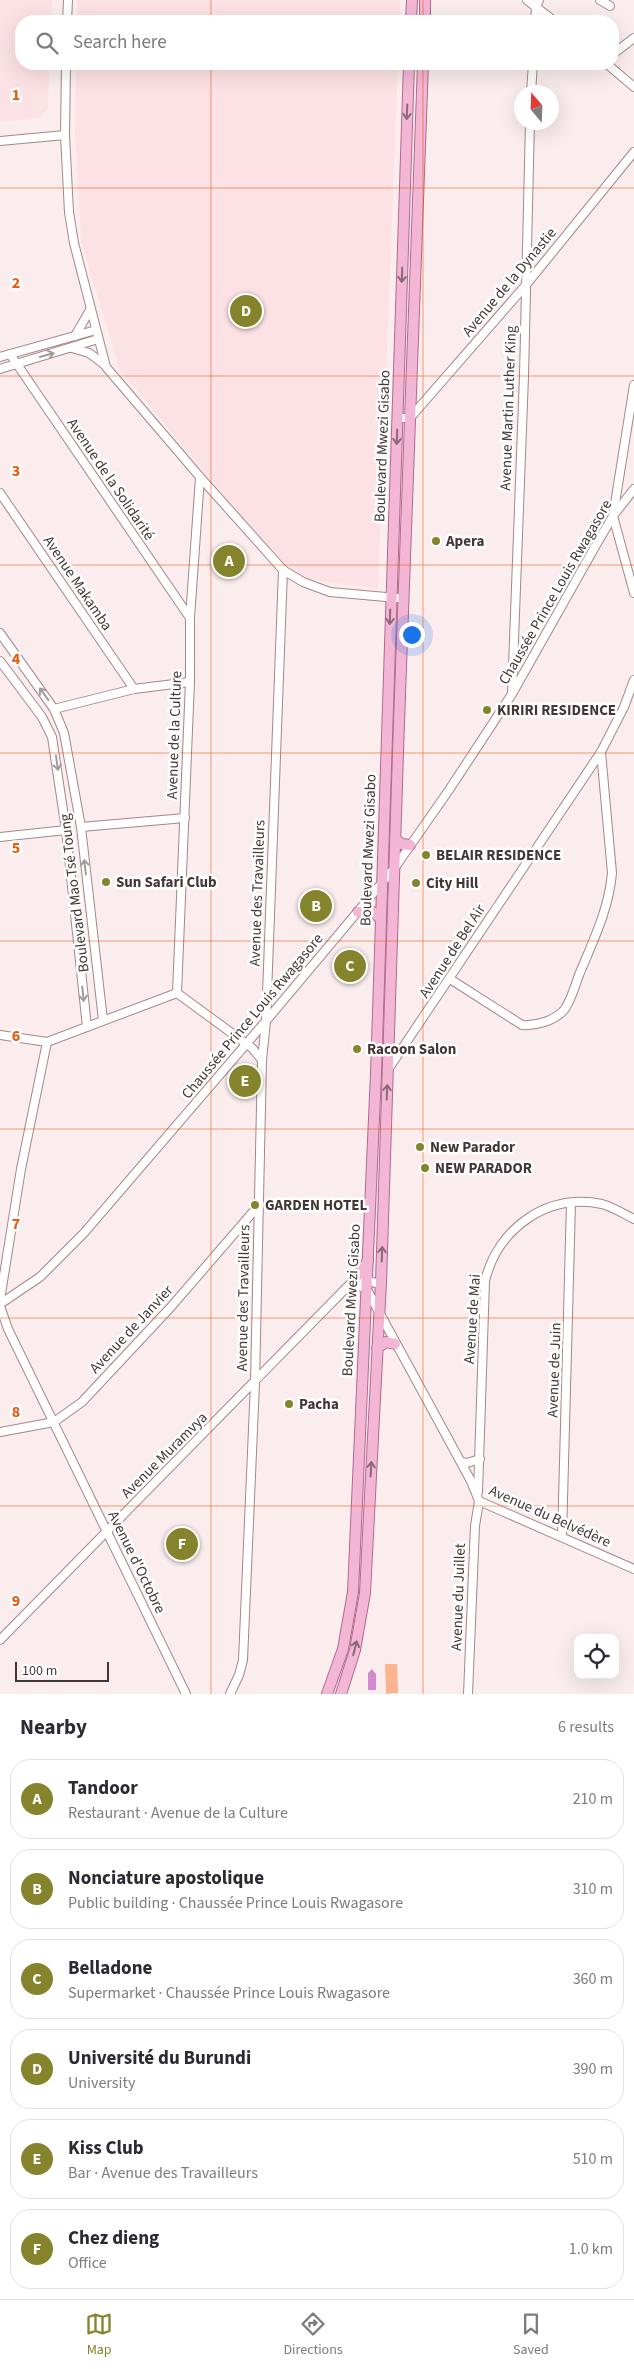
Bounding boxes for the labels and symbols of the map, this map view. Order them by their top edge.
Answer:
text: 1 [12,84,20,106]
north arrow [514,85,559,130]
one-way arrow [403,104,412,120]
street label: Avenue de la Dynastie [457,223,561,341]
one-way arrow [398,267,407,283]
text: 2 [12,272,20,294]
pin: D [230,292,262,330]
street label: Avenue Martin Luther King [495,325,522,491]
one-way arrow [38,350,54,360]
street label: Boulevard Mwezi Gisabo [369,369,396,523]
street label: Avenue de la Solidarité [62,414,159,544]
one-way arrow [392,429,402,445]
text: 3 [12,460,20,482]
street label: Chaussée Prince Louis Rwagasore [494,496,617,689]
place label: Apera [445,531,485,552]
street label: Avenue Makamba [38,532,117,635]
marker: Apera [430,535,442,547]
pin: A [213,542,245,580]
one-way arrow [386,609,395,625]
your location [399,622,425,648]
text: 4 [12,648,21,670]
street label: Avenue de la Culture [162,670,187,800]
one-way arrow [39,687,49,701]
place label: KIRIRI RESIDENCE [497,700,616,721]
marker: KIRIRI RESIDENCE [481,704,493,716]
one-way arrow [52,754,62,770]
street label: Boulevard Mwezi Gisabo [355,773,382,927]
street label: Boulevard Mao Tsé Toung [54,812,95,973]
street label: Avenue des Travailleurs [244,819,271,967]
text: 5 [12,837,20,859]
place label: BELAIR RESIDENCE [436,845,561,866]
marker: BELAIR RESIDENCE [420,849,432,861]
one-way arrow [80,860,90,876]
place label: Sun Safari Club [116,872,217,893]
place label: City Hill [426,873,479,894]
marker: Sun Safari Club [100,876,112,888]
marker: City Hill [410,877,422,889]
pin: B [300,887,332,925]
street label: Avenue de Bel Air [414,900,491,1002]
street label: Chaussée Prince Louis Rwagasore [177,929,328,1104]
pin: C [334,947,366,985]
one-way arrow [78,985,88,1001]
text: 6 [12,1025,20,1047]
place label: Racoon Salon [367,1039,456,1060]
marker: Racoon Salon [351,1043,363,1055]
pin: E [229,1062,261,1100]
one-way arrow [383,1084,392,1100]
place label: New Parador [430,1137,515,1158]
marker: New Parador [414,1141,426,1153]
place label: NEW PARADOR [435,1158,532,1179]
marker: NEW PARADOR [419,1162,431,1174]
place label: GARDEN HOTEL [265,1195,367,1216]
marker: GARDEN HOTEL [249,1199,261,1211]
text: 7 [12,1213,20,1235]
street label: Boulevard Mwezi Gisabo [337,1223,366,1377]
street label: Avenue des Travailleurs [232,1224,255,1372]
one-way arrow [377,1246,387,1262]
street label: Avenue de Mai [459,1273,486,1365]
street label: Avenue de Janvier [85,1280,179,1378]
street label: Avenue de Juin [542,1322,567,1418]
place label: Pacha [299,1394,339,1415]
marker: Pacha [283,1398,295,1410]
text: 8 [12,1401,20,1423]
street label: Avenue Muramvya [116,1407,212,1503]
one-way arrow [366,1461,376,1477]
street label: Avenue du Belvédère [485,1480,614,1553]
street label: Avenue d'Octobre [103,1507,170,1617]
pin: F [166,1525,198,1563]
street label: Avenue du Juillet [446,1543,471,1651]
text: 9 [12,1590,20,1612]
one-way arrow [351,1640,360,1656]
scale bar [15,1659,109,1682]

